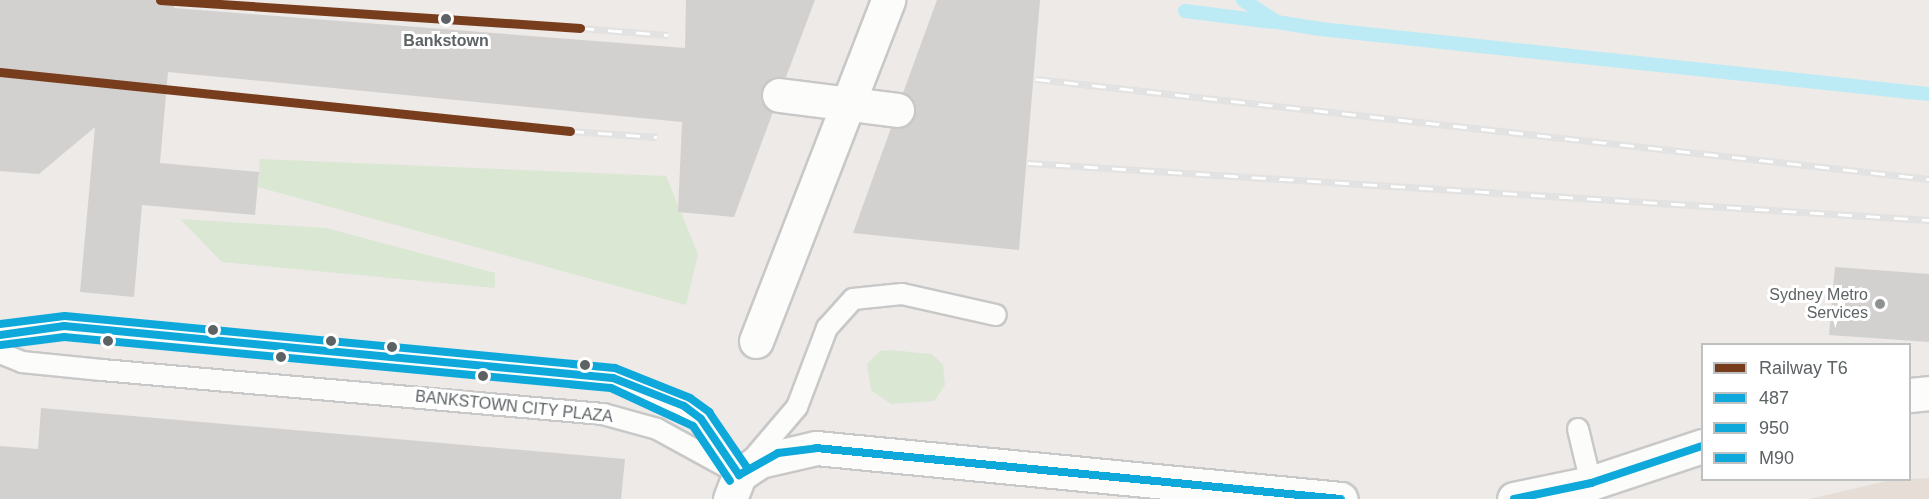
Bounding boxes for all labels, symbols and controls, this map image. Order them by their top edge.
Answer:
marker: Bankstown [436,9,456,29]
place label: Bankstown [403,31,489,51]
place label: Sydney Metro Services [1769,285,1868,323]
marker: Sydney Metro Services [1873,297,1887,311]
unlabelled marker [207,324,219,336]
unlabelled marker [102,335,114,347]
unlabelled marker [325,335,337,347]
unlabelled marker [386,341,398,353]
legend [1701,343,1911,481]
unlabelled marker [275,351,287,363]
text: Railway T6 [1759,358,1848,378]
unlabelled marker [579,359,591,371]
unlabelled marker [477,370,489,382]
street label: BANKSTOWN CITY PLAZA [414,387,614,427]
text: 487 [1759,388,1789,408]
text: 950 [1759,418,1789,438]
text: M90 [1759,448,1794,468]

